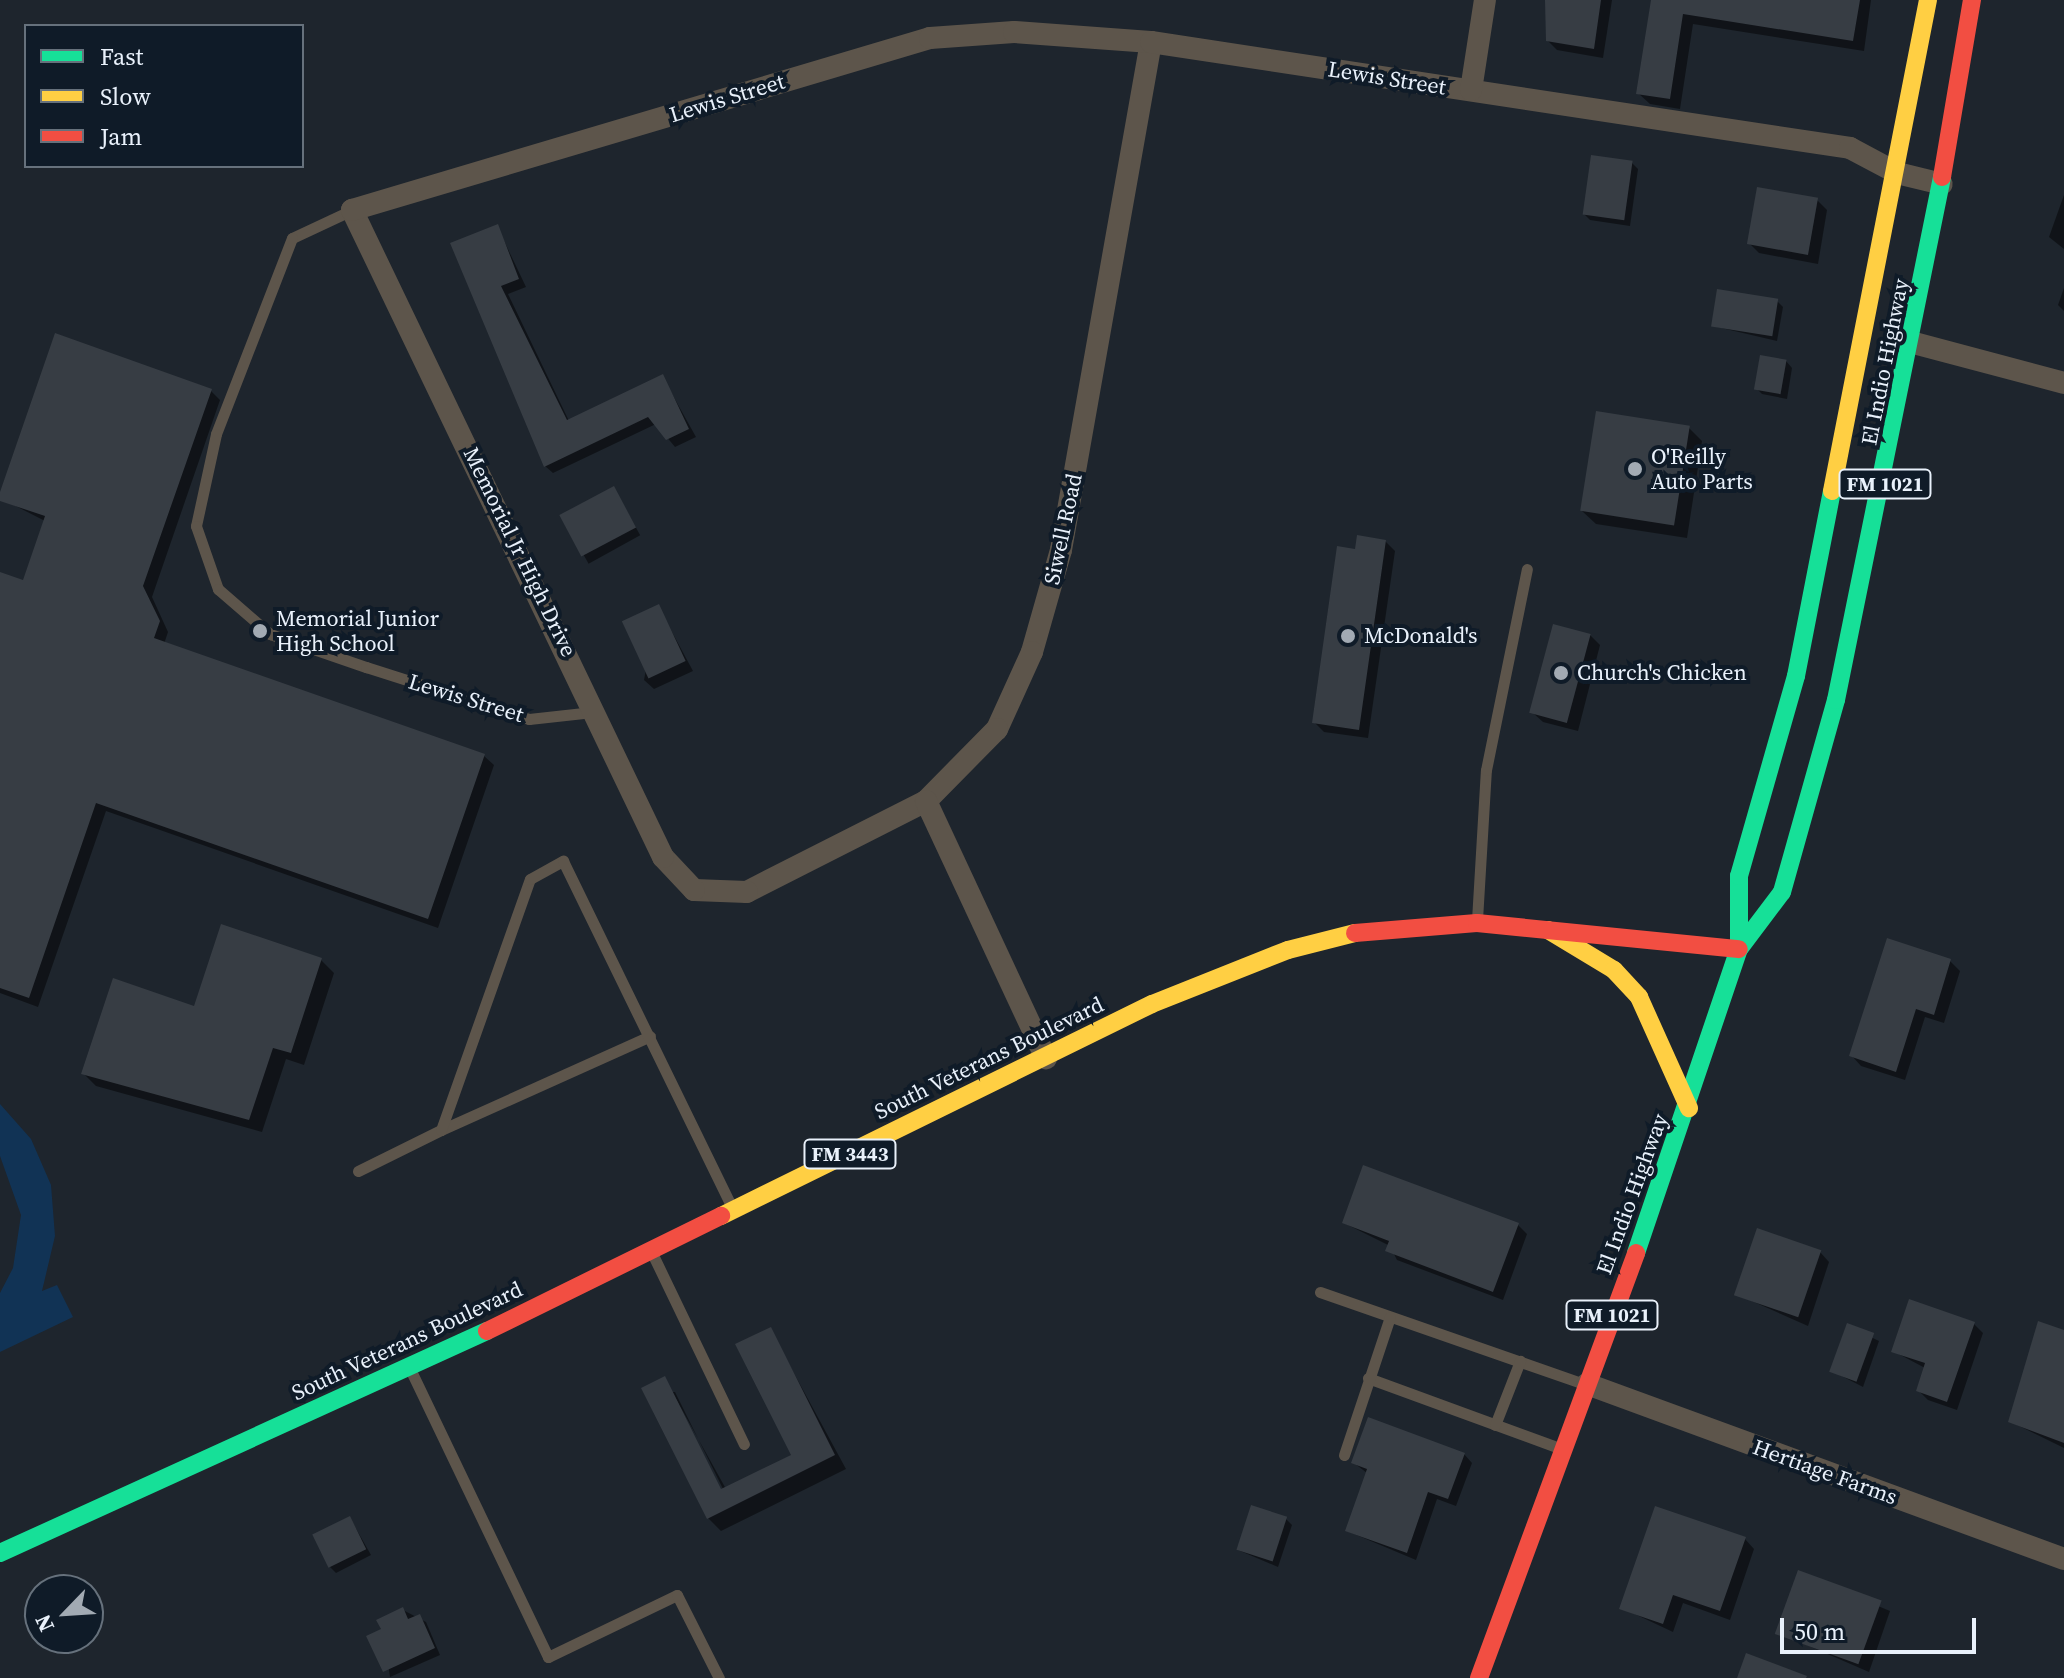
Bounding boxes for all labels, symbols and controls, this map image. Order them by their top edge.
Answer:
legend [24,24,304,168]
text: Fast [100,40,143,73]
street label: Lewis Street [1326,56,1448,100]
street label: Lewis Street [666,68,788,128]
text: Slow [100,80,151,113]
text: Jam [100,120,142,153]
street label: El Indio Highway [1856,277,1914,447]
street label: Memorial Jr High Drive [458,443,582,661]
place label: O'Reilly Auto Parts [1651,443,1753,494]
marker: O'Reilly Auto Parts [1626,460,1644,478]
road number: FM 1021 [1837,468,1933,500]
street label: Siwell Road [1038,471,1088,587]
place label: Memorial Junior High School [276,605,439,656]
marker: Memorial Junior High School [251,622,269,640]
place label: McDonald's [1364,623,1478,649]
marker: McDonald's [1339,627,1357,645]
place label: Church's Chicken [1577,660,1747,686]
marker: Church's Chicken [1552,664,1570,682]
street label: Lewis Street [405,668,527,728]
street label: South Veterans Boulevard [870,991,1108,1125]
street label: El Indio Highway [1591,1110,1673,1278]
road number: FM 3443 [802,1138,898,1170]
street label: South Veterans Boulevard [287,1276,527,1406]
road number: FM 1021 [1564,1299,1660,1331]
street label: Hertiage Farms [1749,1434,1901,1510]
north arrow [24,1574,104,1654]
scale bar [1784,1602,1980,1652]
text: N [27,1610,61,1637]
text: 50 m [1794,1615,1845,1648]

